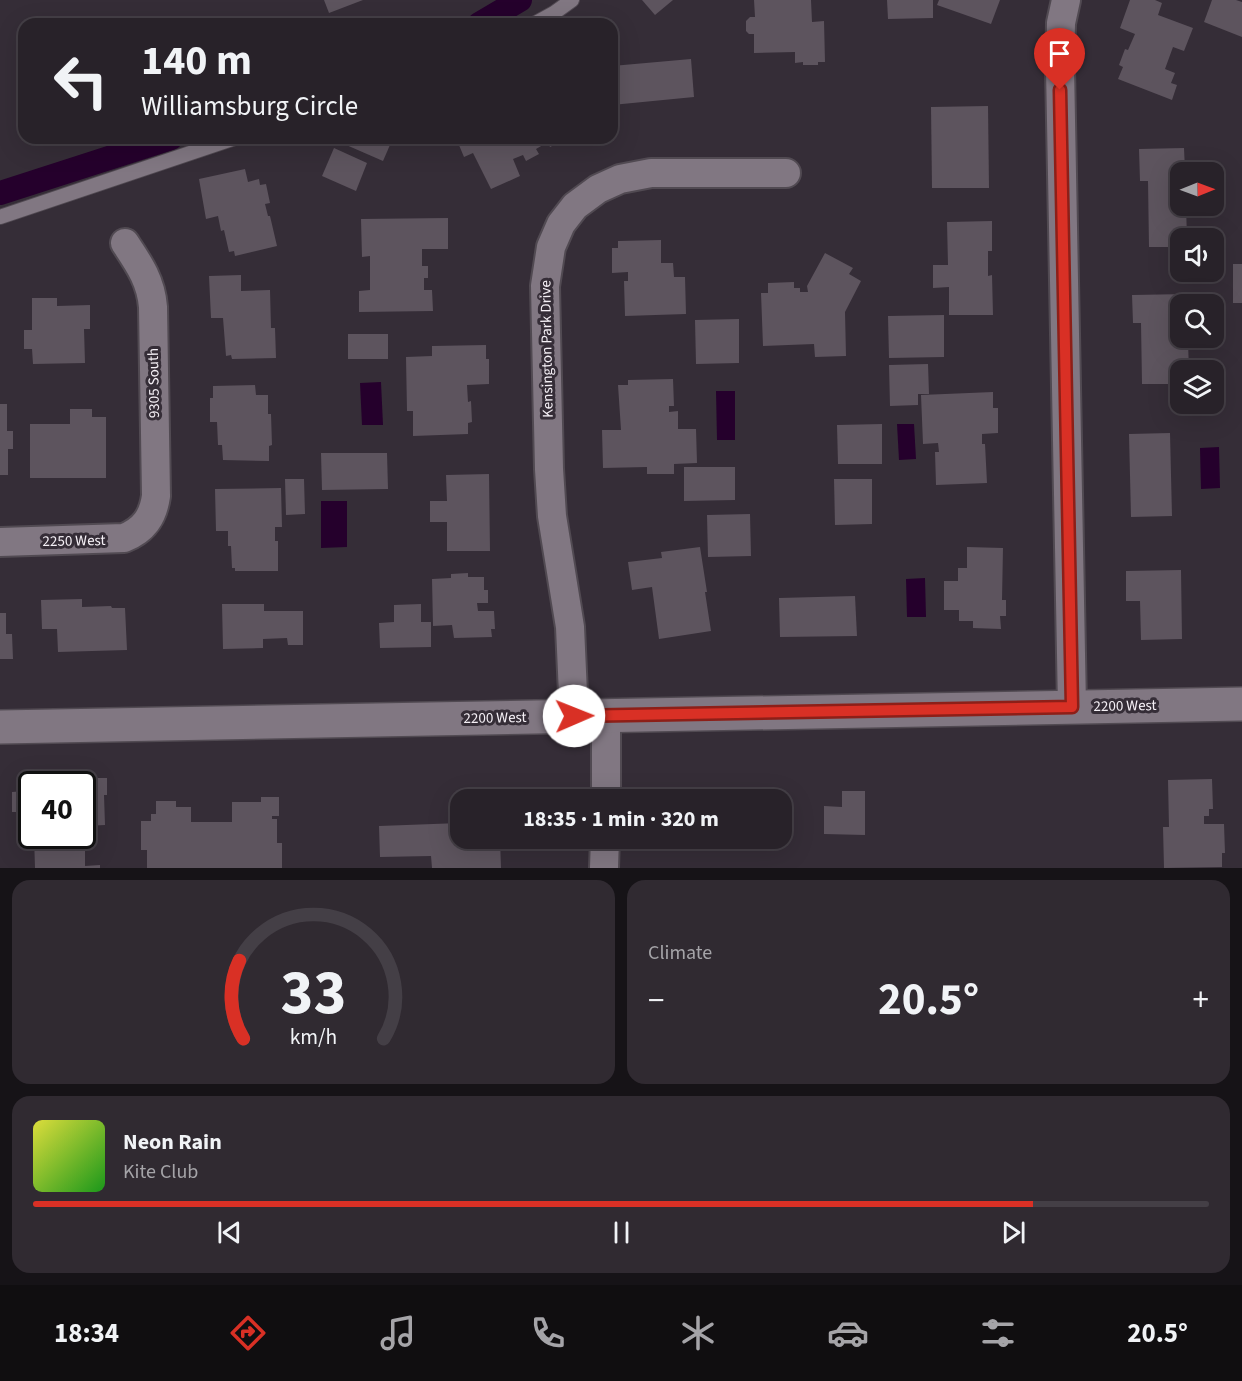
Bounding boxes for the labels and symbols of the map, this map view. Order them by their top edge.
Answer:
pin [1034,28,1085,90]
north arrow [1170,162,1224,216]
street label: Kensington Park Drive [535,280,559,418]
street label: 9305 South [143,348,165,418]
street label: 2250 West [42,530,106,552]
position arrow [542,684,606,748]
street label: 2200 West [1093,695,1157,717]
street label: 2200 West [463,707,527,729]
speed limit sign: 40 [18,771,96,849]

